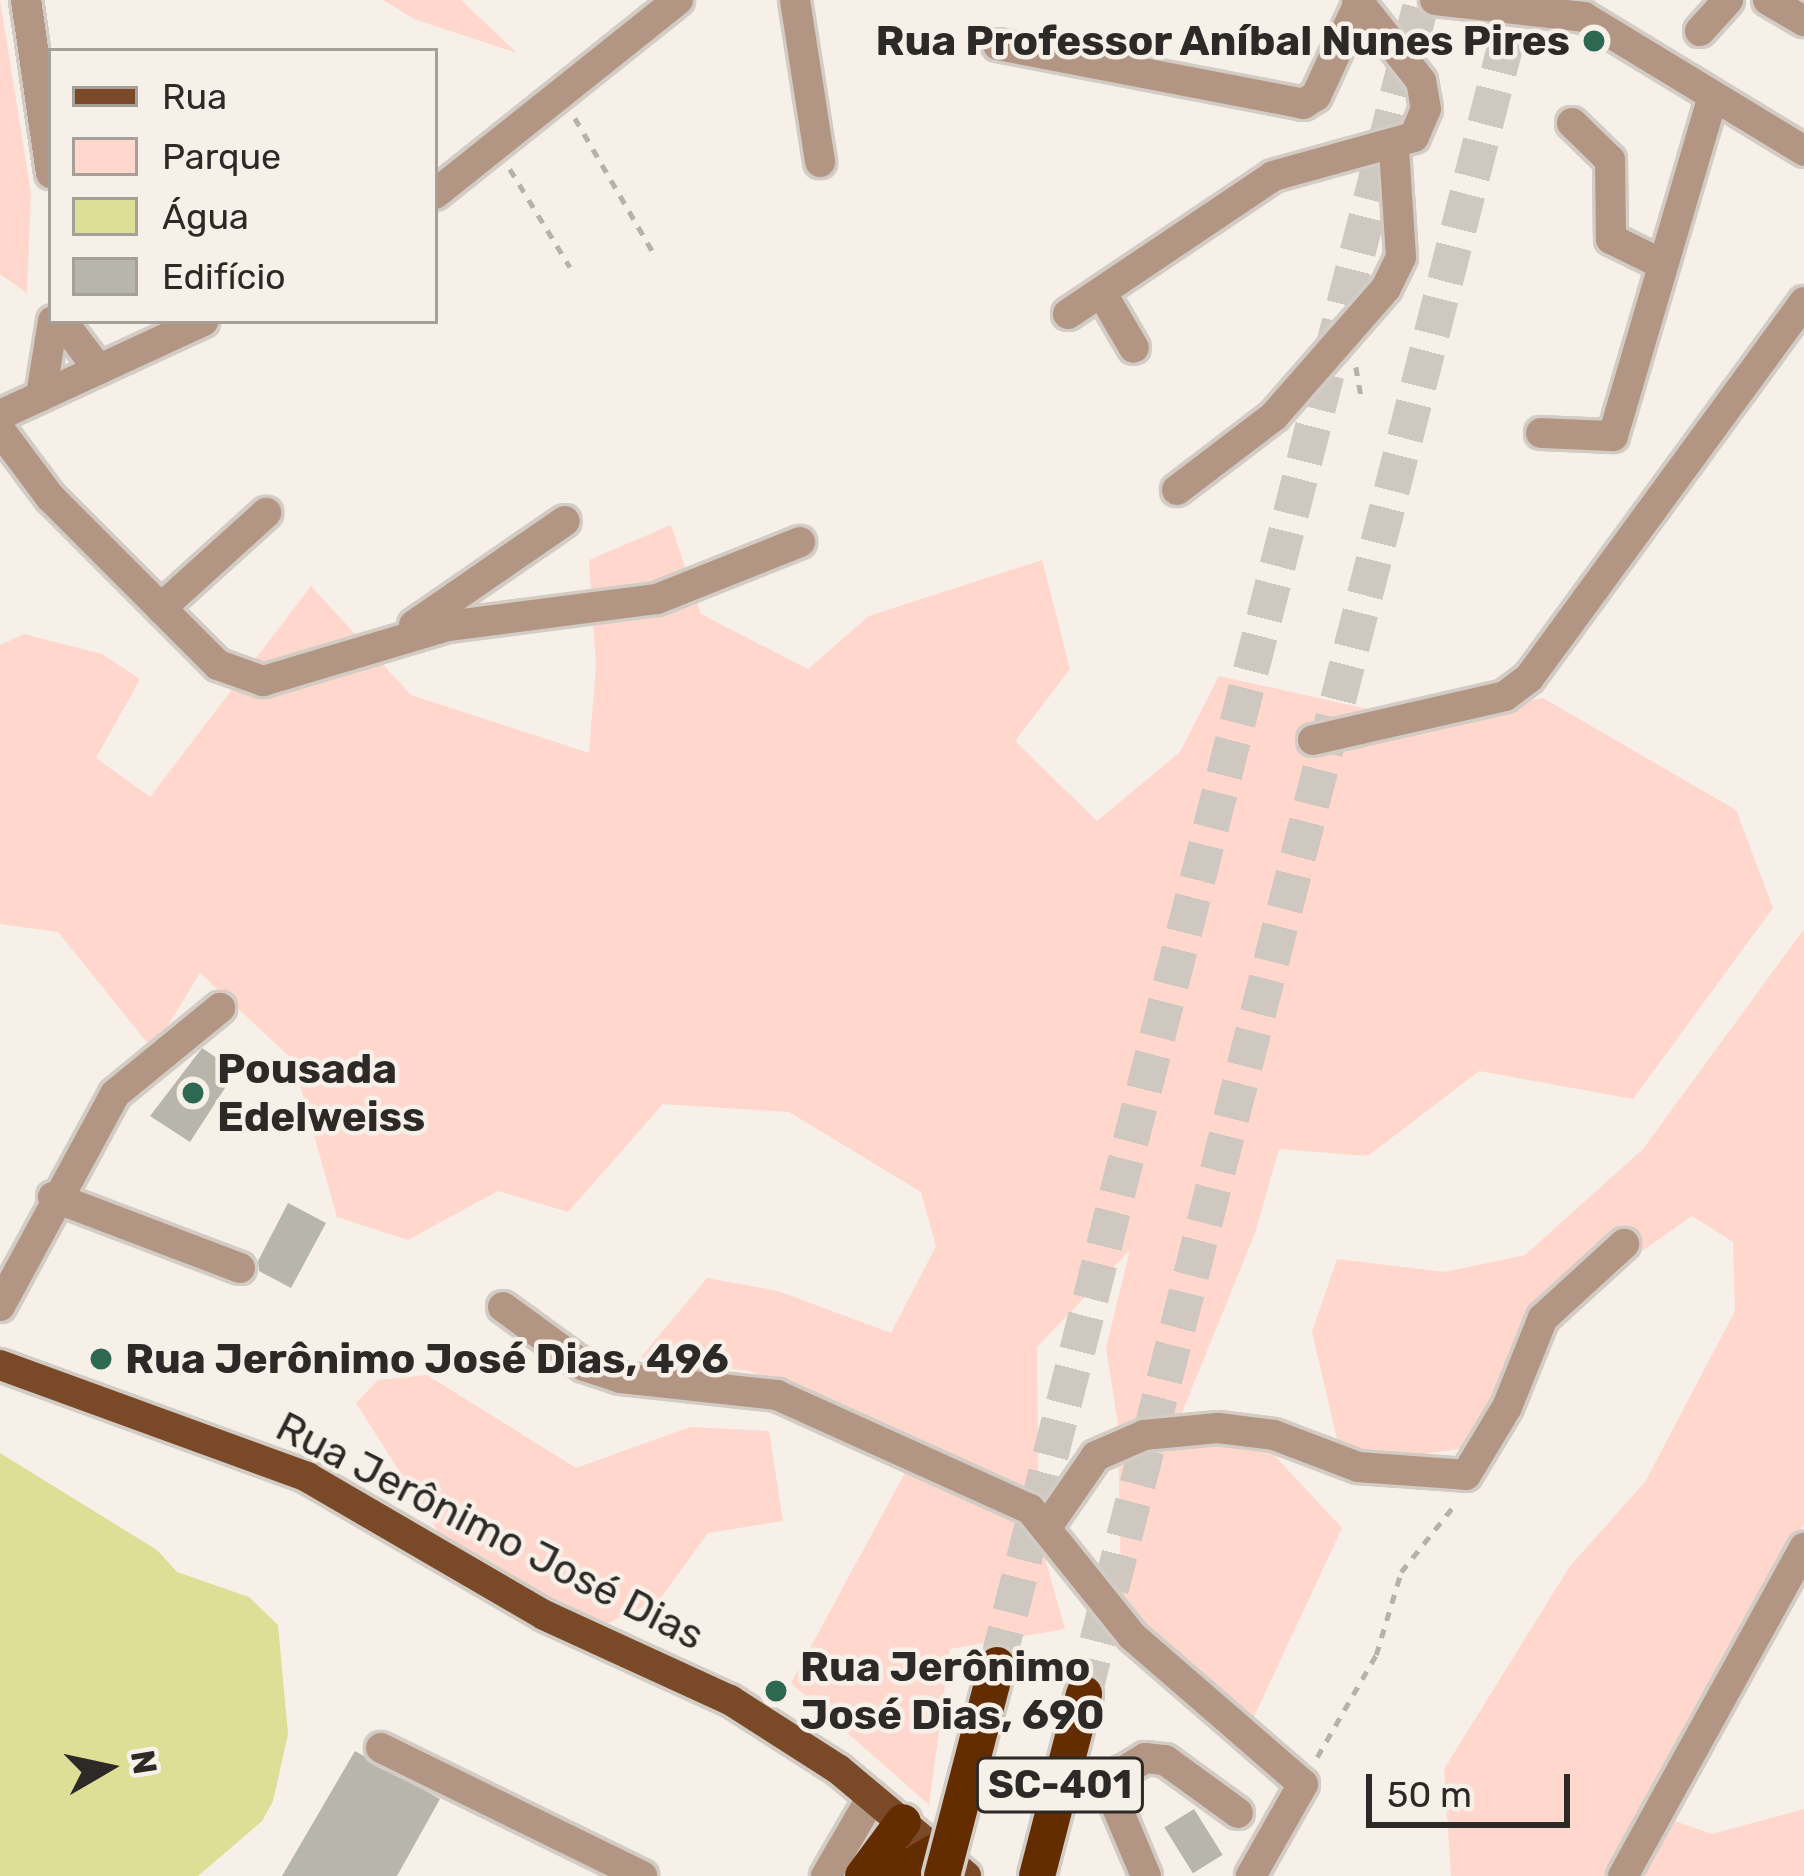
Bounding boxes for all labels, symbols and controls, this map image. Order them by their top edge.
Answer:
place label: Rua Professor Aníbal Nunes Pires [874,16,1570,66]
marker: Rua Professor Aníbal Nunes Pires [1581,28,1607,54]
legend [48,48,438,324]
text: Rua [162,75,227,118]
text: Parque [162,135,281,178]
text: Água [162,195,249,238]
text: Edifício [162,255,286,298]
place label: Pousada Edelweiss [217,1044,425,1142]
marker: Pousada Edelweiss [180,1080,206,1106]
place label: Rua Jerônimo José Dias, 496 [125,1334,729,1384]
marker: Rua Jerônimo José Dias, 496 [88,1346,114,1372]
street label: Rua Jerônimo José Dias [268,1401,712,1661]
place label: Rua Jerônimo José Dias, 690 [800,1642,1104,1740]
marker: Rua Jerônimo José Dias, 690 [763,1678,789,1704]
north arrow [48,1708,168,1828]
text: N [123,1748,165,1777]
scale bar [1372,1750,1576,1824]
road number: SC-401 [973,1752,1147,1818]
text: 50 m [1387,1773,1472,1816]

